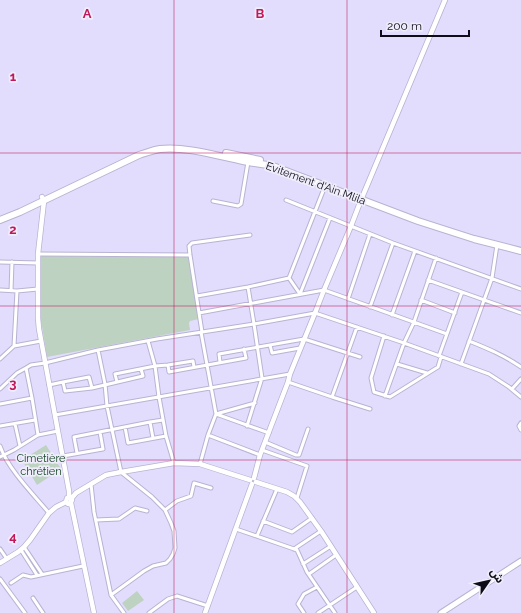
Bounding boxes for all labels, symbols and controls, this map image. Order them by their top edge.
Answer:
text: A [83,6,92,21]
text: B [256,6,265,21]
scale bar [381,12,469,38]
text: 200 m [387,19,422,33]
text: 1 [10,69,17,84]
street label: Evitement d'Ain Mlila [264,159,368,208]
text: 2 [9,222,17,237]
text: 3 [9,376,17,391]
park label: Cimetière chrétien [16,452,66,478]
text: 4 [9,529,17,544]
north arrow [469,561,509,601]
text: ش [487,566,506,586]

